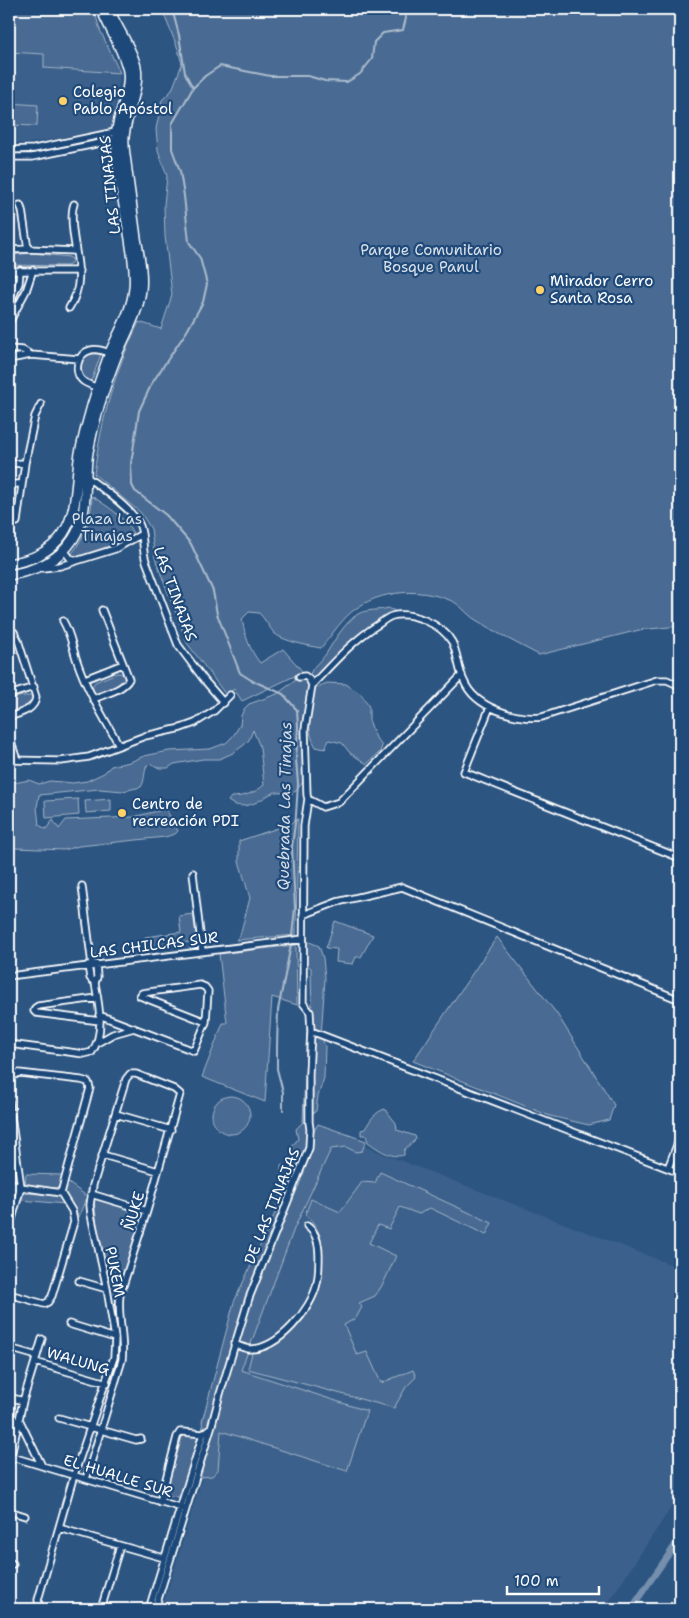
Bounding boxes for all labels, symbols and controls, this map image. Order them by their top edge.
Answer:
place label: Colegio Pablo Apóstol [73,82,173,119]
marker: Colegio Pablo Apóstol [57,95,69,107]
street label: LAS TINAJAS [95,135,125,235]
park label: Parque Comunitario Bosque Panul [360,240,502,277]
place label: Mirador Cerro Santa Rosa [550,271,653,308]
marker: Mirador Cerro Santa Rosa [534,284,546,296]
park label: Plaza Las Tinajas [72,509,142,546]
street label: LAS TINAJAS [149,544,201,644]
water label: Quebrada Las Tinajas [273,721,296,891]
place label: Centro de recreación PDI [132,794,239,831]
marker: Centro de recreación PDI [116,807,128,819]
street label: LAS CHILCAS SUR [89,927,219,963]
street label: DE LAS TINAJAS [240,1145,304,1267]
street label: ÑUKE [117,1188,149,1233]
street label: PUKEM [100,1245,130,1299]
street label: WALUNG [44,1342,112,1380]
street label: EL HUALLE SUR [61,1450,175,1502]
scale bar [507,1563,599,1595]
text: 100 m [514,1571,559,1591]

